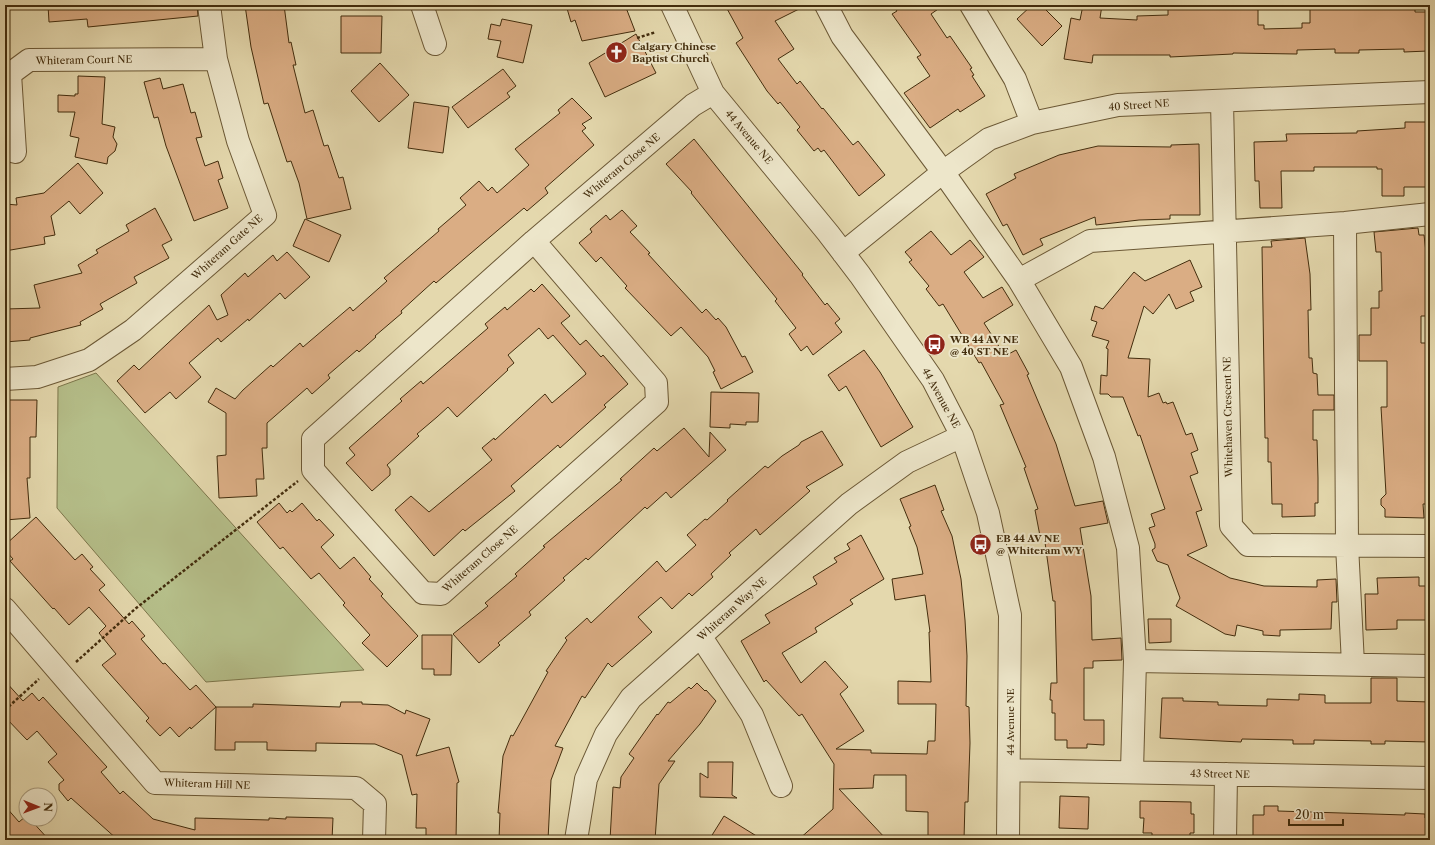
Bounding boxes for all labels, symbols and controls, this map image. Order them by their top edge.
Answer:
church icon: Calgary Chinese Baptist Church [603,39,629,65]
place label: Calgary Chinese Baptist Church [632,40,716,65]
street label: Whiteram Court NE [35,53,133,67]
street label: 40 Street NE [1108,96,1170,114]
street label: 44 Avenue NE [722,107,776,167]
street label: Whiteram Close NE [580,130,663,202]
street label: Whiteram Gate NE [188,212,265,283]
bus stop icon: WB 44 AV NE @ 40 ST NE [922,332,948,358]
place label: WB 44 AV NE @ 40 ST NE [949,333,1019,358]
street label: Whitehaven Crescent NE [1220,356,1236,479]
street label: 44 Avenue NE [919,365,963,431]
street label: Whiteram Close NE [439,523,520,596]
bus stop icon: EB 44 AV NE @ Whiteram WY [968,531,994,557]
place label: EB 44 AV NE @ Whiteram WY [996,532,1083,557]
street label: Whiteram Way NE [694,574,769,644]
street label: 44 Avenue NE [1004,688,1017,756]
street label: 43 Street NE [1190,767,1250,781]
street label: Whiteram Hill NE [163,776,251,792]
north arrow [18,787,58,827]
scale bar [1289,801,1343,827]
text: N [41,802,55,813]
text: 20 m [1295,807,1324,822]

